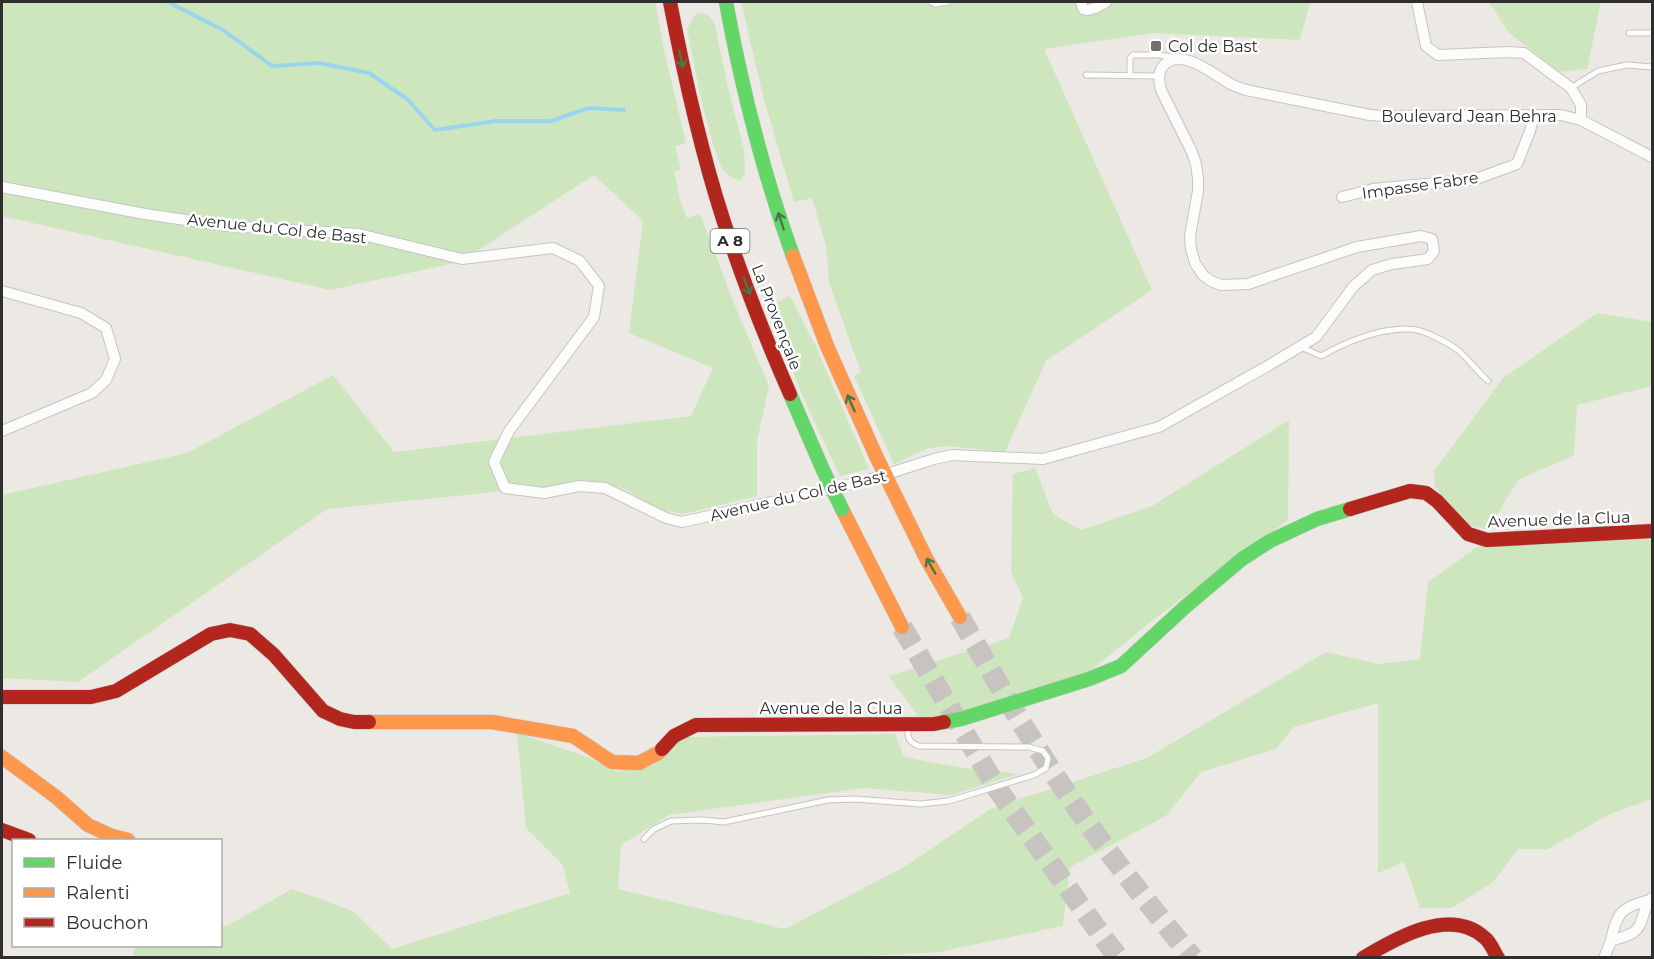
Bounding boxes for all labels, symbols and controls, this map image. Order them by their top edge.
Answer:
place label: Col de Bast [1168,37,1259,56]
marker: Col de Bast [1149,39,1163,53]
one-way arrow [676,49,687,68]
street label: Boulevard Jean Behra [1381,107,1557,126]
street label: Impasse Fabre [1361,168,1480,203]
street label: Avenue du Col de Bast [186,210,368,247]
one-way arrow [775,212,786,231]
road number: A 8 [710,229,750,253]
street label: La Provençale [748,262,805,373]
one-way arrow [742,277,753,295]
one-way arrow [845,395,857,413]
street label: Avenue du Col de Bast [708,466,889,525]
street label: Avenue de la Clua [1487,508,1631,531]
one-way arrow [925,558,937,575]
street label: Avenue de la Clua [759,699,903,718]
legend [12,839,222,947]
text: Fluide [66,852,122,874]
text: Ralenti [66,882,130,904]
text: Bouchon [66,912,149,934]

